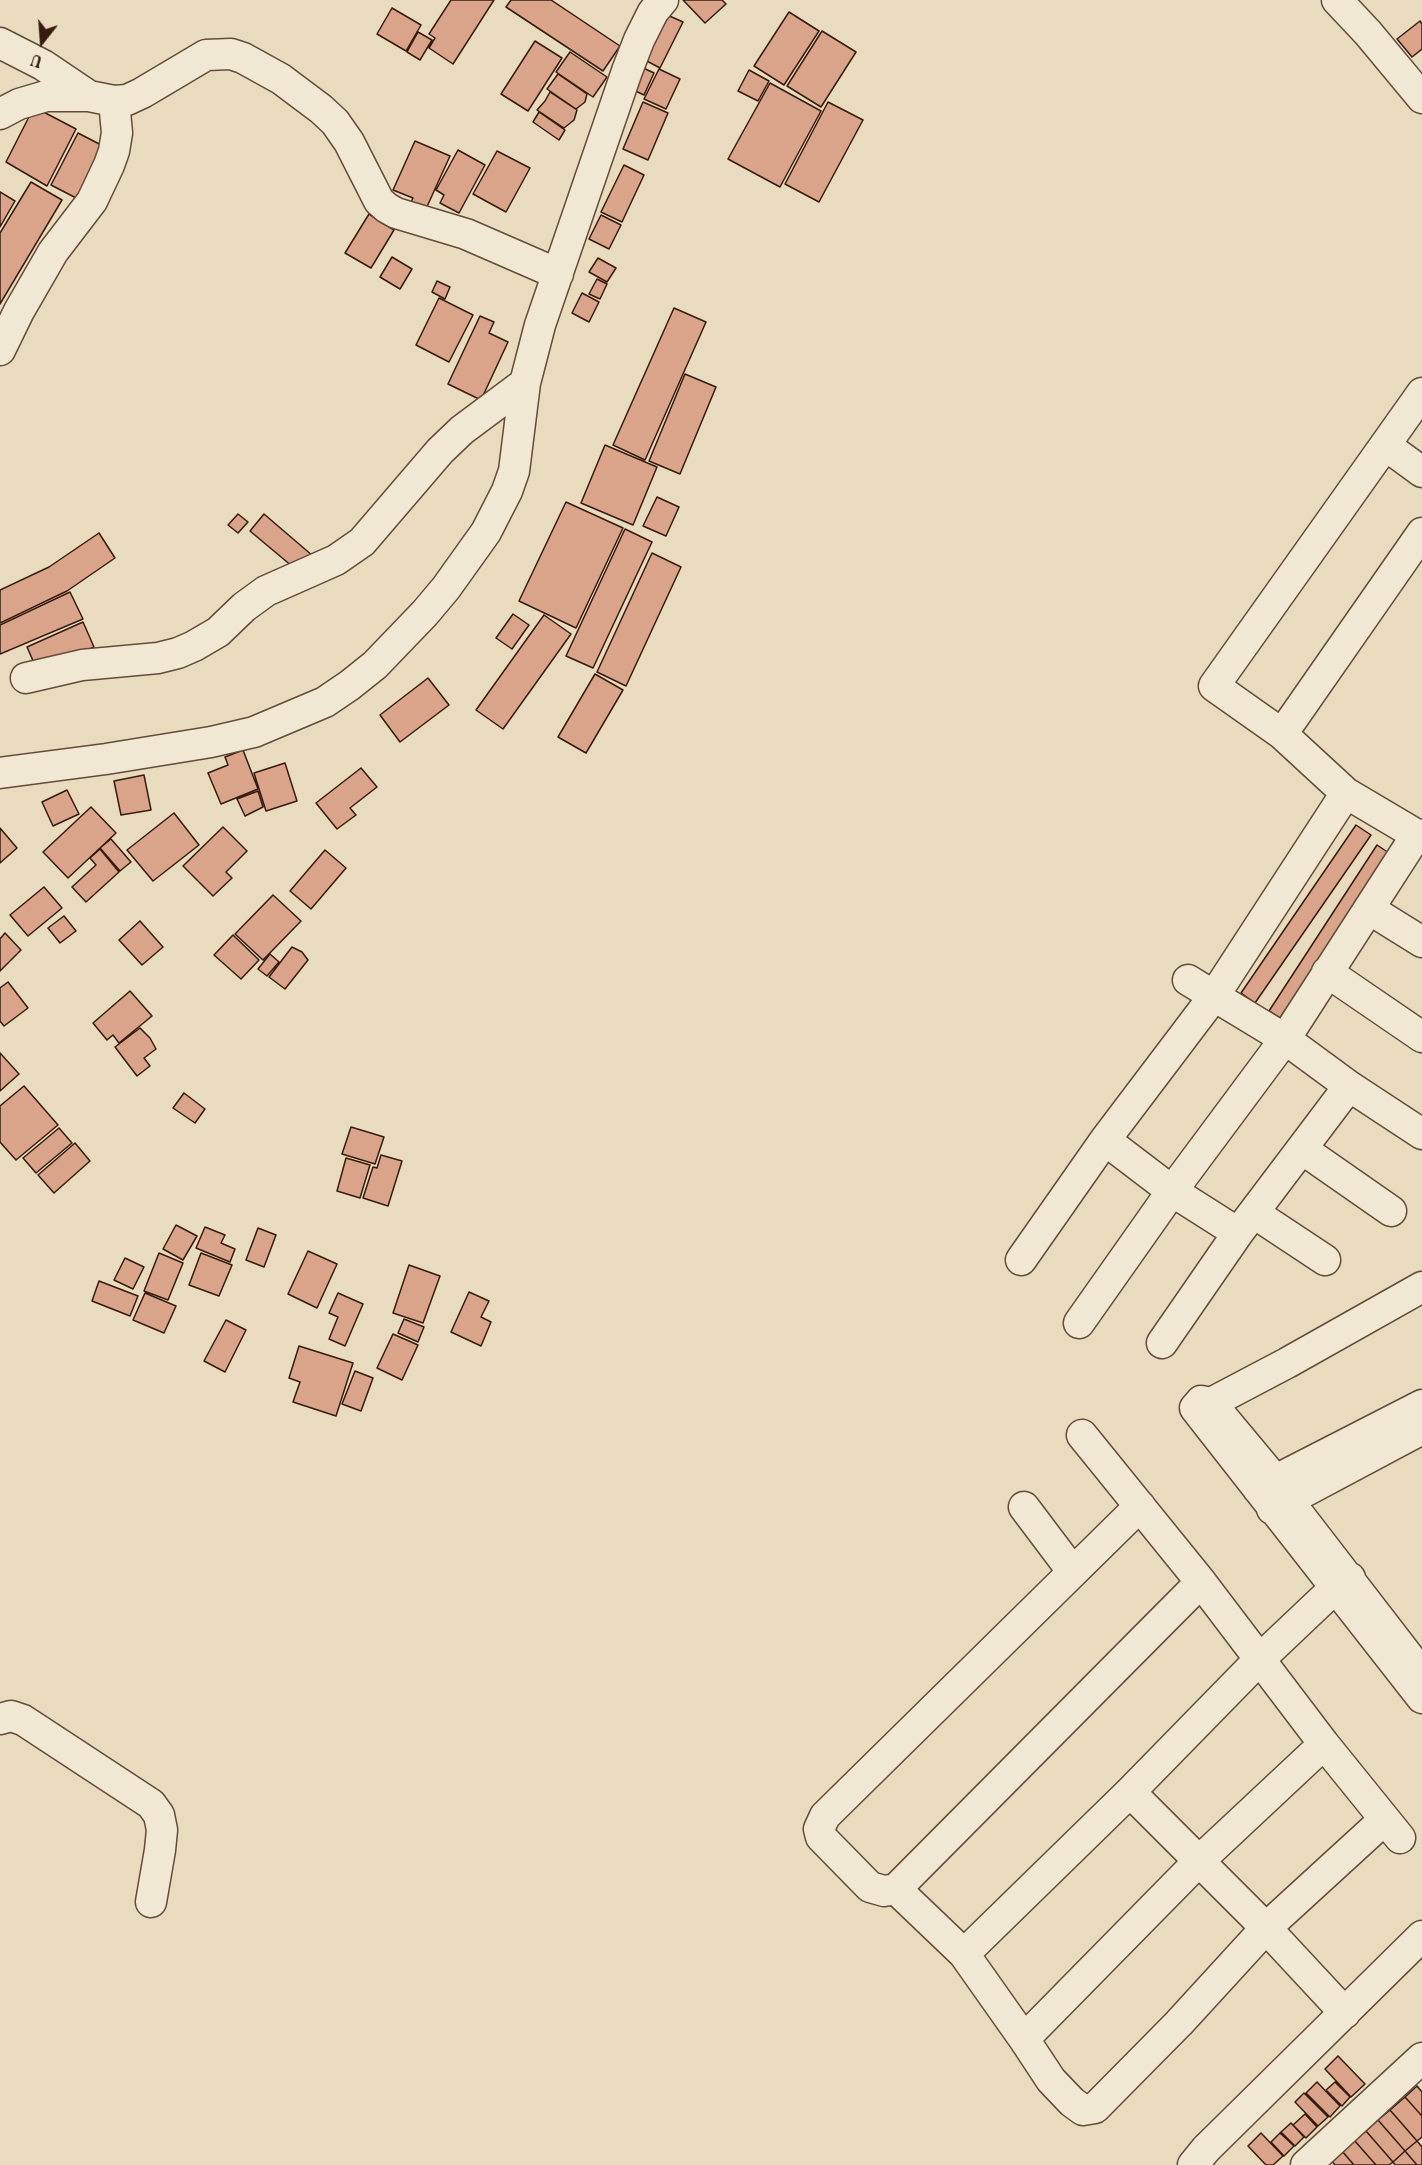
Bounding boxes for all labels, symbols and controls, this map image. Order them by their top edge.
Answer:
north arrow [12,12,72,72]
text: U [28,47,45,71]

